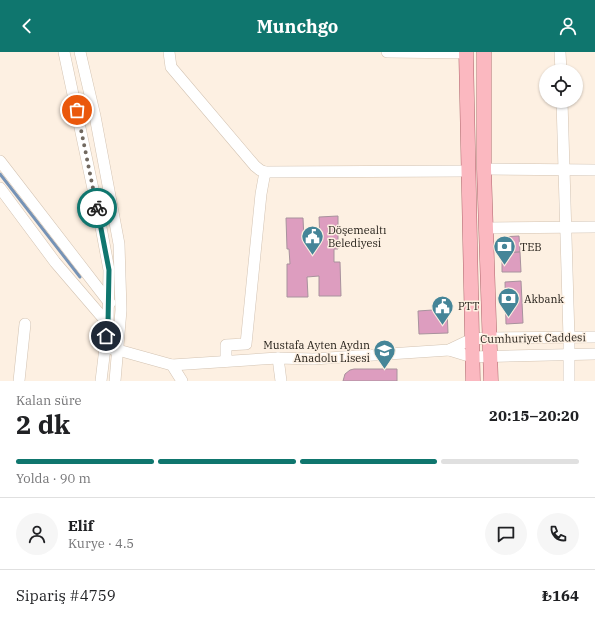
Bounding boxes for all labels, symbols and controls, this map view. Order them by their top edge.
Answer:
icon: back [16,15,38,37]
text: Munchgo [257,15,338,38]
icon: person [557,15,579,37]
map controls [539,64,583,108]
button: locate [539,64,583,108]
pin [60,93,94,127]
icon: bag [66,99,88,121]
courier [77,188,117,228]
icon: bike [86,197,108,219]
public building icon: Döşemealtı Belediyesi [299,223,325,256]
place label: Döşemealtı Belediyesi [328,223,387,250]
bank icon: TEB [492,234,518,267]
place label: TEB [520,240,542,254]
bank icon: Akbank [495,286,521,319]
place label: Akbank [524,292,565,306]
public building icon: PTT [430,293,456,326]
place label: PTT [458,299,479,313]
pin [89,319,123,353]
icon: home [95,325,117,347]
street label: Cumhuriyet Caddesi [480,330,586,346]
place label: Mustafa Ayten Aydın Anadolu Lisesi [263,338,371,365]
school or university icon: Mustafa Ayten Aydın Anadolu Lisesi [372,338,398,371]
text: Kalan süre [16,392,82,409]
text: 20:15–20:20 [489,406,579,425]
text: 2 dk [16,407,70,441]
text: Yolda · 90 m [16,470,91,487]
button: person [16,513,58,555]
button: chat [485,513,527,555]
button: phone [537,513,579,555]
text: Elif [68,516,94,535]
text: Kurye · 4.5 [68,535,134,552]
text: Sipariş #4759 [16,586,116,605]
text: ₺164 [542,586,579,605]

